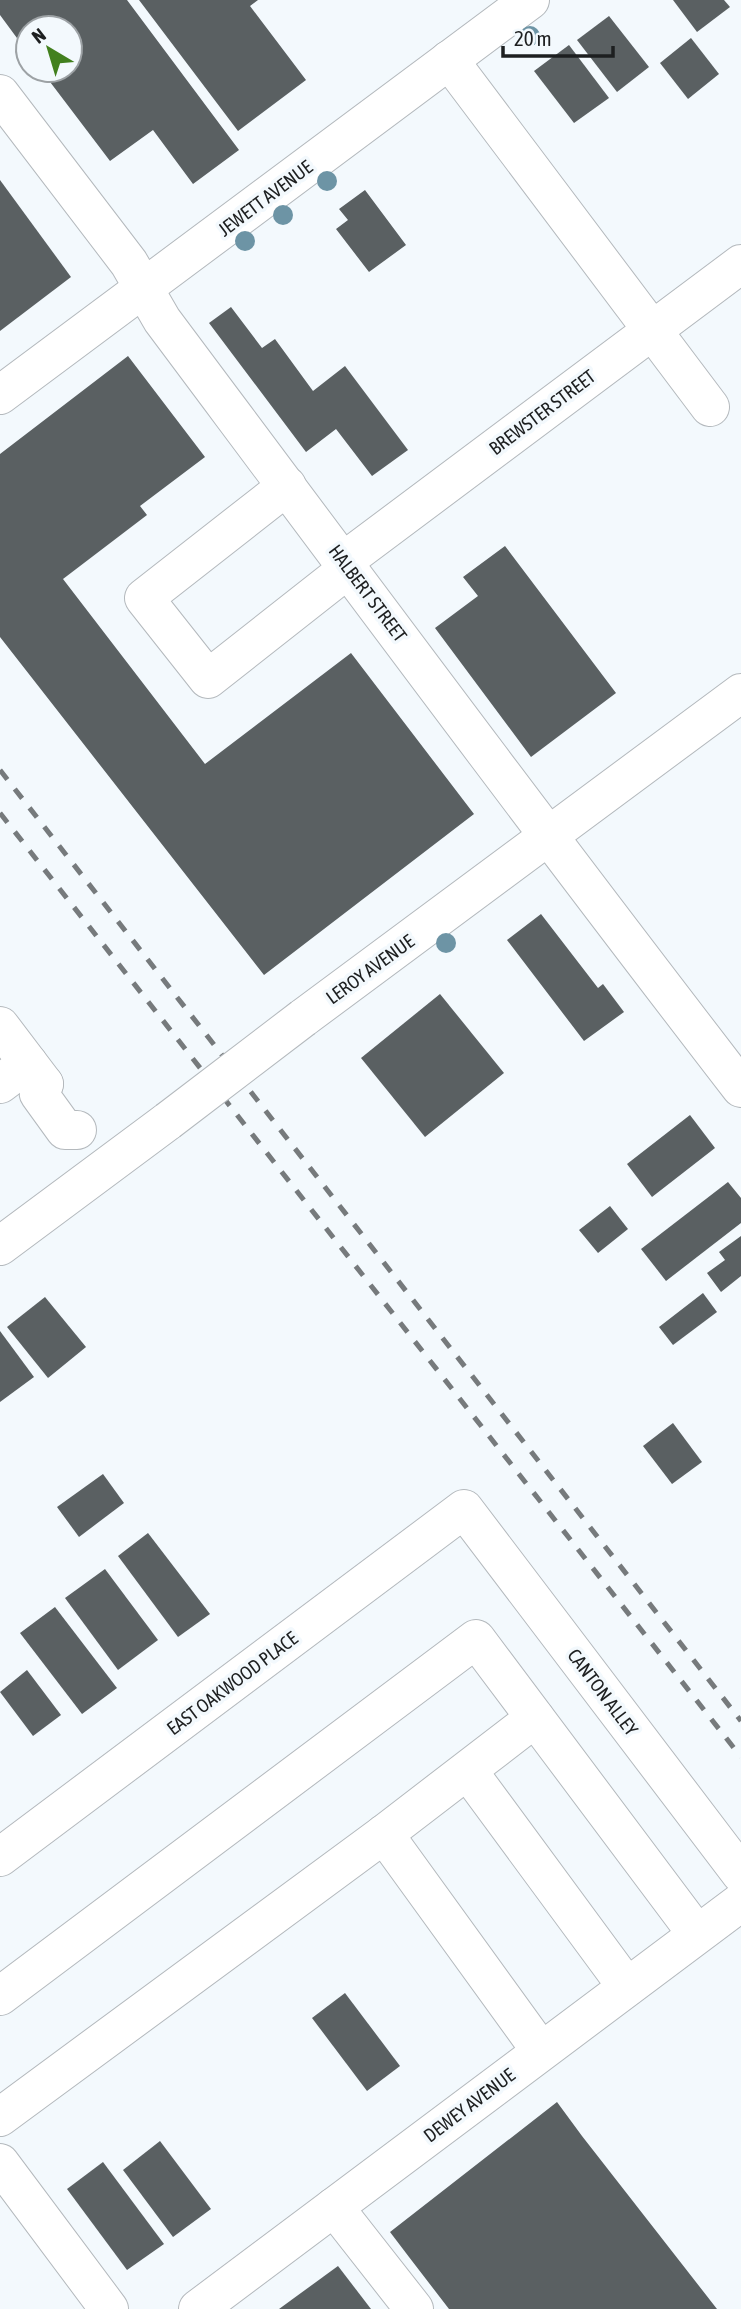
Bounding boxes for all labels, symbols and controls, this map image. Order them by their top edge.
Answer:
north arrow [14,14,84,84]
scale bar [503,14,613,58]
text: N [27,23,50,48]
text: 20 m [514,26,552,50]
street label: JEWETT AVENUE [214,155,316,241]
street label: BREWSTER STREET [485,365,600,459]
street label: HALBERT STREET [324,540,412,646]
street label: LEROY AVENUE [322,930,418,1008]
street label: EAST OAKWOOD PLACE [162,1627,302,1739]
street label: CANTON ALLEY [563,1644,643,1740]
street label: DEWEY AVENUE [419,2064,519,2146]

